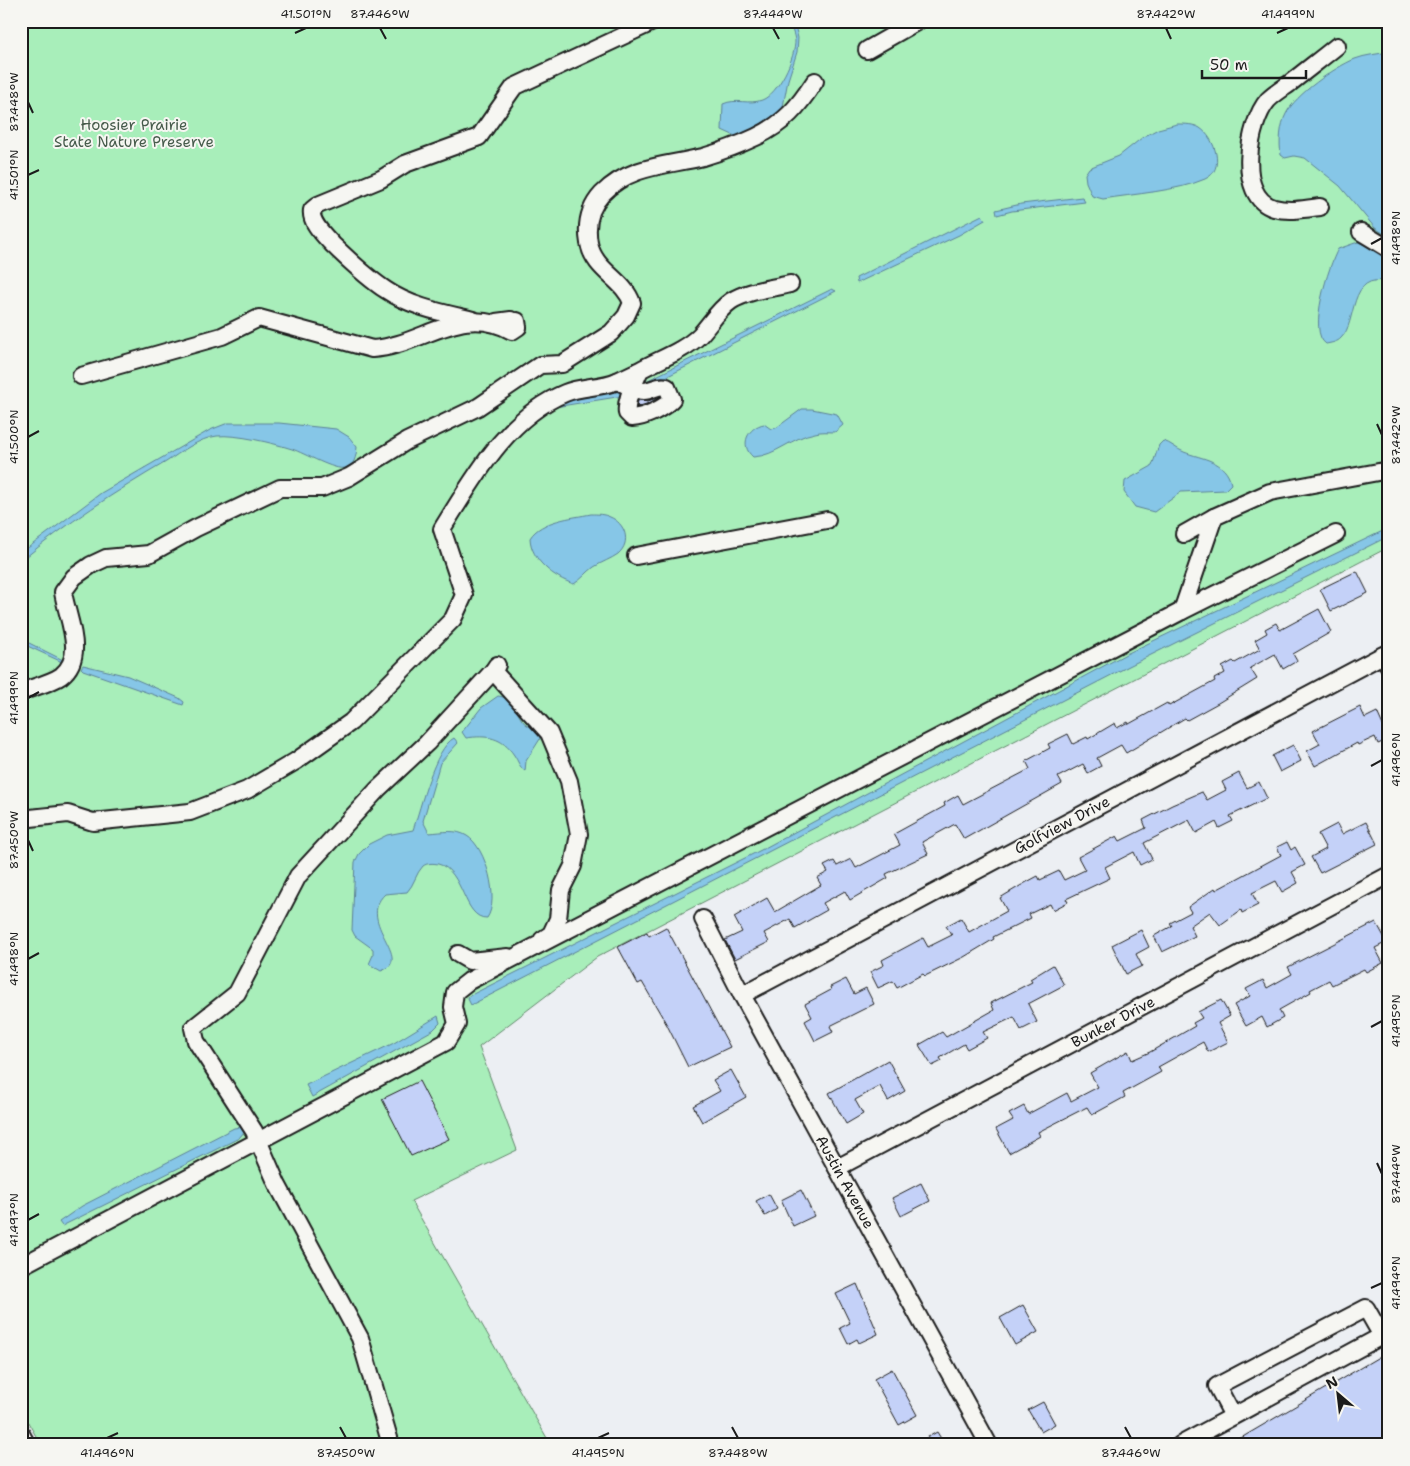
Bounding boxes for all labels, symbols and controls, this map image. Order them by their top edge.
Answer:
text: 41.501°N [280,6,332,22]
text: 87.446°W [350,6,410,22]
text: 87.444°W [743,6,803,22]
text: 87.442°W [1137,6,1195,22]
text: 41.499°N [1261,6,1315,22]
scale bar [1202,48,1306,80]
text: 50 m [1210,55,1248,75]
text: 87.448°W [6,72,22,132]
park label: Hoosier Prairie State Nature Preserve [54,115,214,152]
text: 41.501°N [6,149,22,201]
text: 41.498°N [1388,211,1404,265]
text: 87.442°W [1388,406,1404,464]
text: 41.500°N [6,410,22,464]
text: 41.499°N [6,671,22,725]
text: 41.496°N [1388,733,1404,787]
street label: Golfview Drive [1011,791,1113,859]
text: 87.450°W [6,811,22,869]
text: 41.498°N [6,932,22,986]
street label: Bunker Drive [1068,992,1158,1052]
text: 41.495°N [1388,994,1404,1048]
street label: Austin Avenue [811,1132,879,1232]
text: 87.444°W [1388,1144,1404,1204]
text: 41.497°N [6,1193,22,1247]
text: 41.494°N [1388,1256,1404,1310]
north arrow [1312,1368,1362,1418]
text: N [1323,1372,1341,1393]
text: 41.496°N [80,1445,134,1461]
text: 87.450°W [317,1445,375,1461]
text: 41.495°N [571,1445,625,1461]
text: 87.448°W [708,1445,768,1461]
text: 87.446°W [1101,1445,1161,1461]

